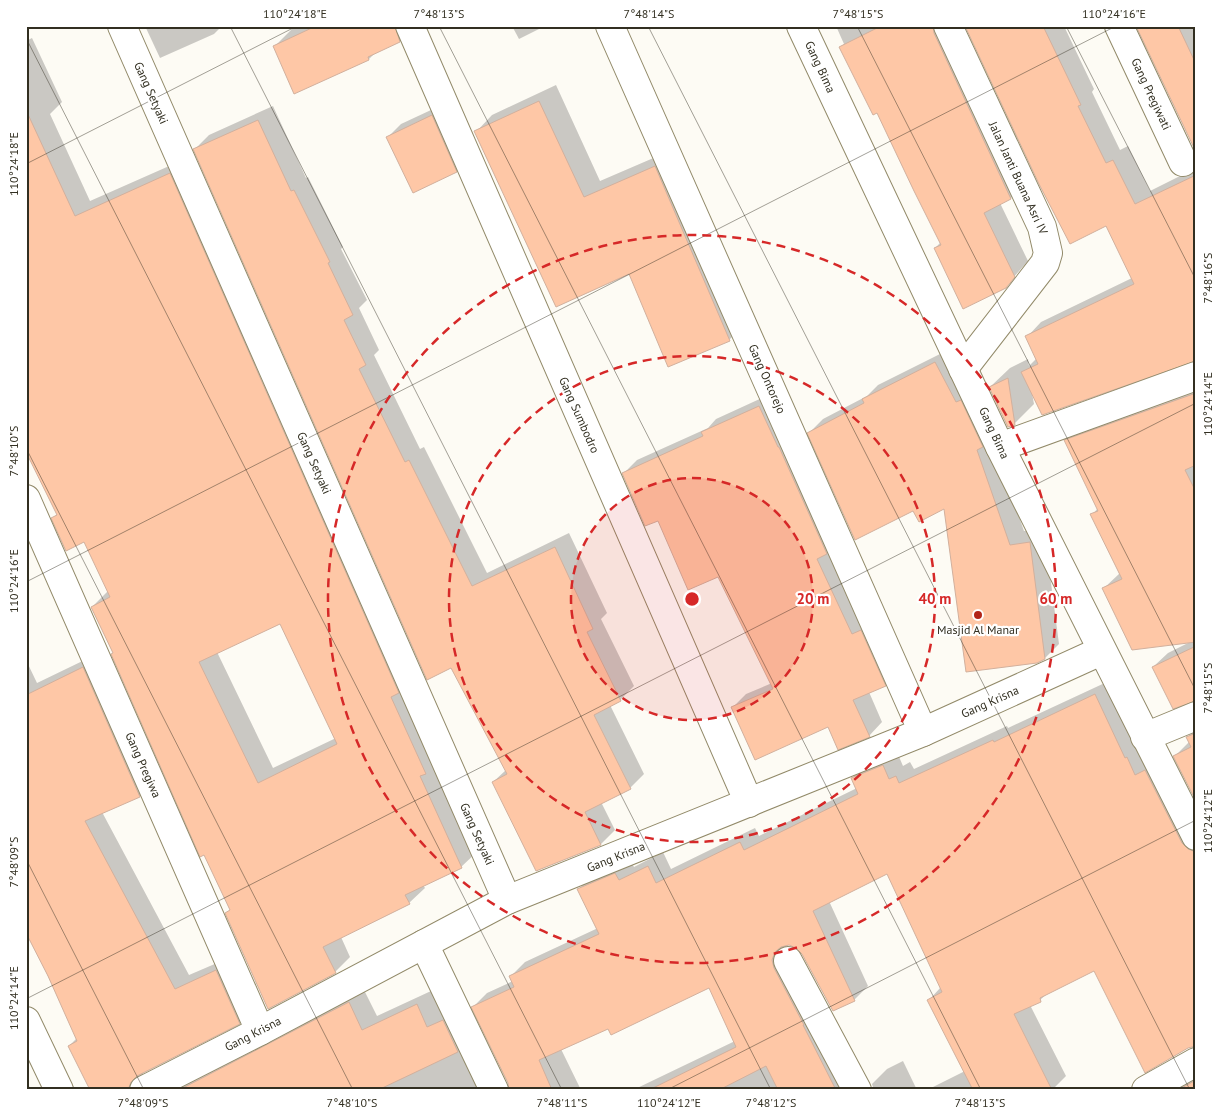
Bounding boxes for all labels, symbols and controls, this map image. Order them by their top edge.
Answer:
text: 110°24'18"E [263,6,327,21]
text: 7°48'13"S [414,6,464,21]
text: 7°48'14"S [624,6,674,21]
text: 7°48'15"S [833,6,883,21]
text: 110°24'16"E [1082,6,1146,21]
street label: Gang Bima [802,38,839,95]
street label: Gang Pregiwati [1128,55,1175,132]
street label: Gang Setyaki [131,59,172,126]
street label: Jalan Janti Buana Asri IV [985,118,1051,237]
text: 110°24'18"E [6,132,21,196]
text: 7°48'16"S [1200,253,1215,303]
street label: Gang Ontorejo [745,342,789,416]
text: 110°24'14"E [1200,372,1215,436]
street label: Gang Sumbodro [556,374,603,455]
street label: Gang Bima [976,404,1013,461]
text: 7°48'10"S [6,426,21,476]
street label: Gang Setyaki [294,429,335,496]
text: 110°24'16"E [6,549,21,613]
text: 20 m [797,589,829,608]
text: 40 m [919,589,951,608]
text: 60 m [1040,589,1072,608]
centre of rings [683,590,701,608]
marker: Masjid Al Manar [972,609,984,621]
place label: Masjid Al Manar [937,622,1019,637]
text: 7°48'15"S [1200,663,1215,713]
street label: Gang Krisna [959,682,1021,721]
street label: Gang Pregiwa [122,730,165,800]
text: 110°24'12"E [1200,789,1215,853]
street label: Gang Setyaki [457,800,498,867]
text: 7°48'09"S [6,837,21,887]
street label: Gang Krisna [585,838,647,875]
text: 110°24'14"E [6,966,21,1030]
street label: Gang Krisna [222,1013,284,1054]
text: 7°48'09"S [118,1095,168,1110]
text: 7°48'10"S [327,1095,377,1110]
text: 7°48'11"S [537,1095,587,1110]
text: 110°24'12"E [637,1095,701,1110]
text: 7°48'12"S [746,1095,796,1110]
text: 7°48'13"S [955,1095,1005,1110]

